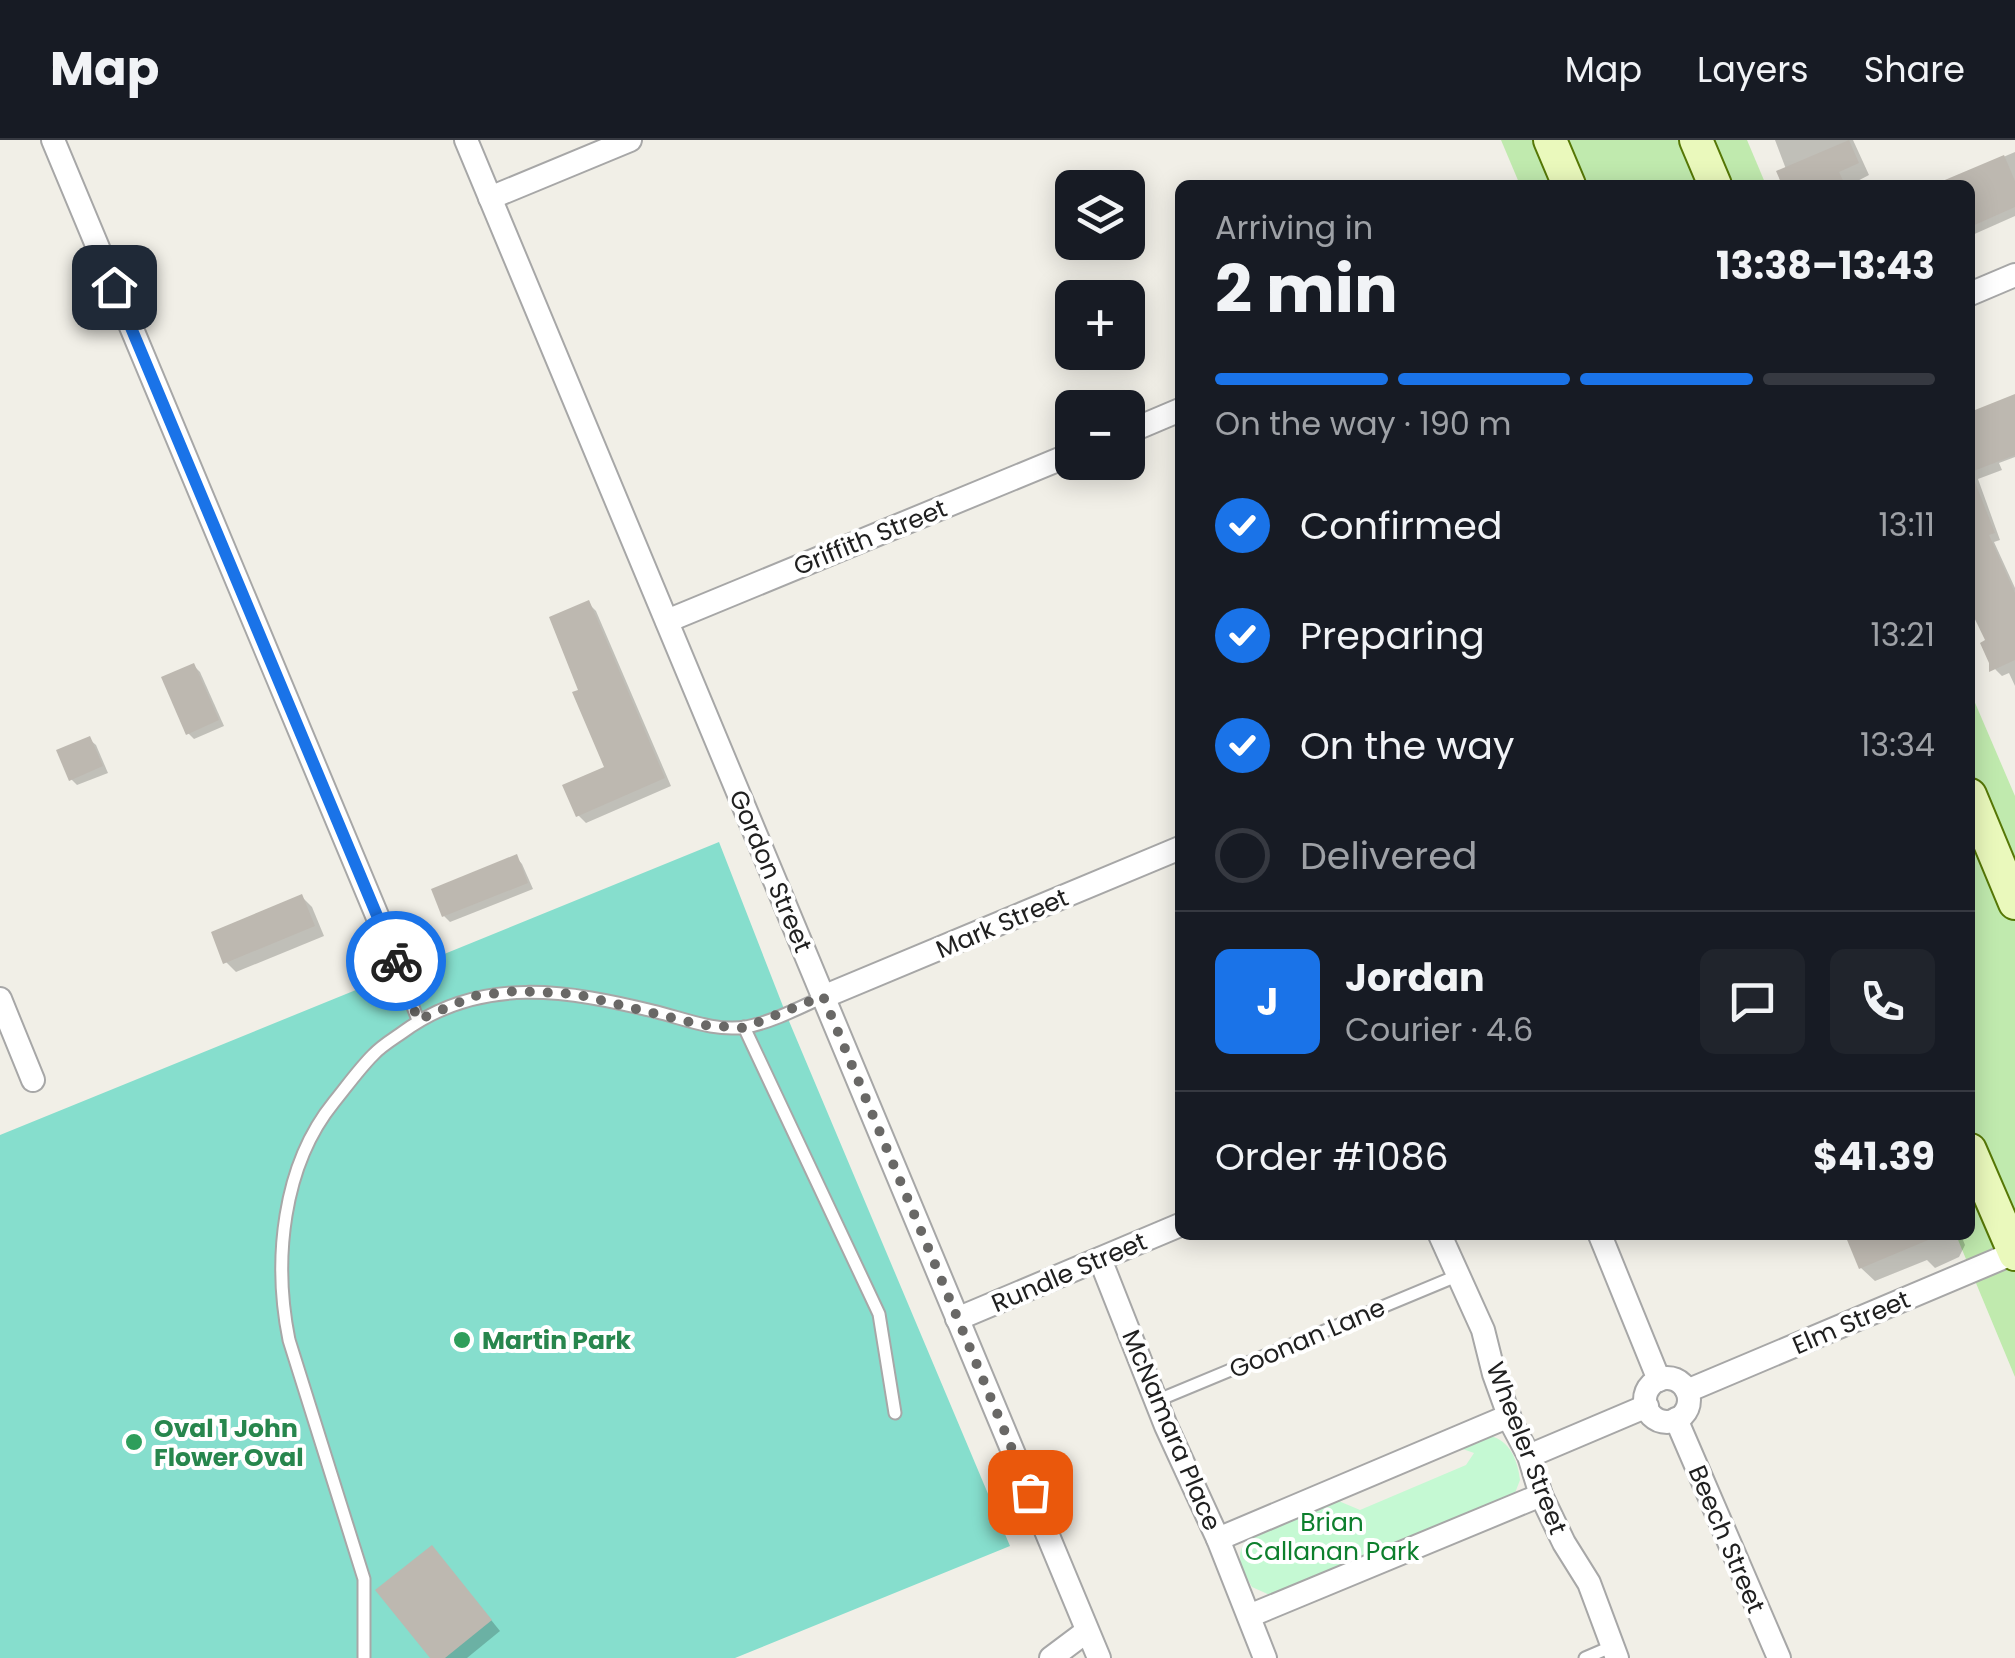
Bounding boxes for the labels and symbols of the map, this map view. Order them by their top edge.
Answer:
pin [72,245,157,330]
street label: Griffith Street [788,491,952,584]
street label: Gordon Street [721,784,821,958]
street label: Mark Street [931,880,1074,967]
courier [346,911,446,1011]
street label: Rundle Street [986,1224,1152,1321]
street label: Elm Street [1787,1282,1915,1363]
street label: Goonan Lane [1224,1290,1391,1387]
place label: Martin Park [482,1323,632,1358]
street label: McNamara Place [1113,1324,1230,1536]
marker: Martin Park [451,1329,473,1351]
street label: Wheeler Street [1478,1357,1576,1540]
place label: Oval 1 John Flower Oval [154,1411,304,1475]
marker: Oval 1 John Flower Oval [123,1431,145,1453]
pin [988,1450,1073,1535]
street label: Beech Street [1680,1460,1773,1618]
park label: Brian Callanan Park [1245,1505,1419,1569]

